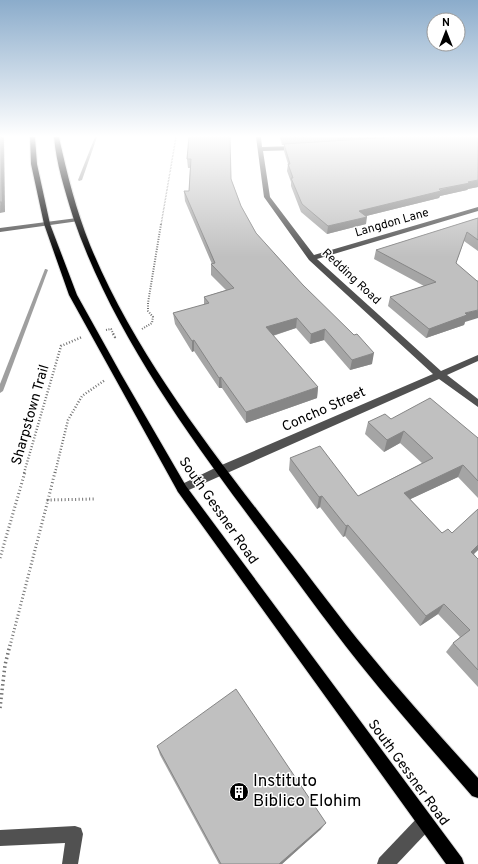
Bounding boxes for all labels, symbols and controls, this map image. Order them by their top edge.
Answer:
north arrow [426,12,466,52]
text: N [442,16,450,30]
street label: Langdon Lane [353,205,431,241]
street label: Redding Road [318,246,384,308]
street label: Sharpstown Trail [9,363,53,467]
street label: Concho Street [280,384,368,436]
street label: South Gessner Road [175,454,261,568]
street label: South Gessner Road [364,717,452,829]
place label: Instituto Biblico Elohim [253,771,361,813]
building icon: Instituto Biblico Elohim [228,781,250,803]

